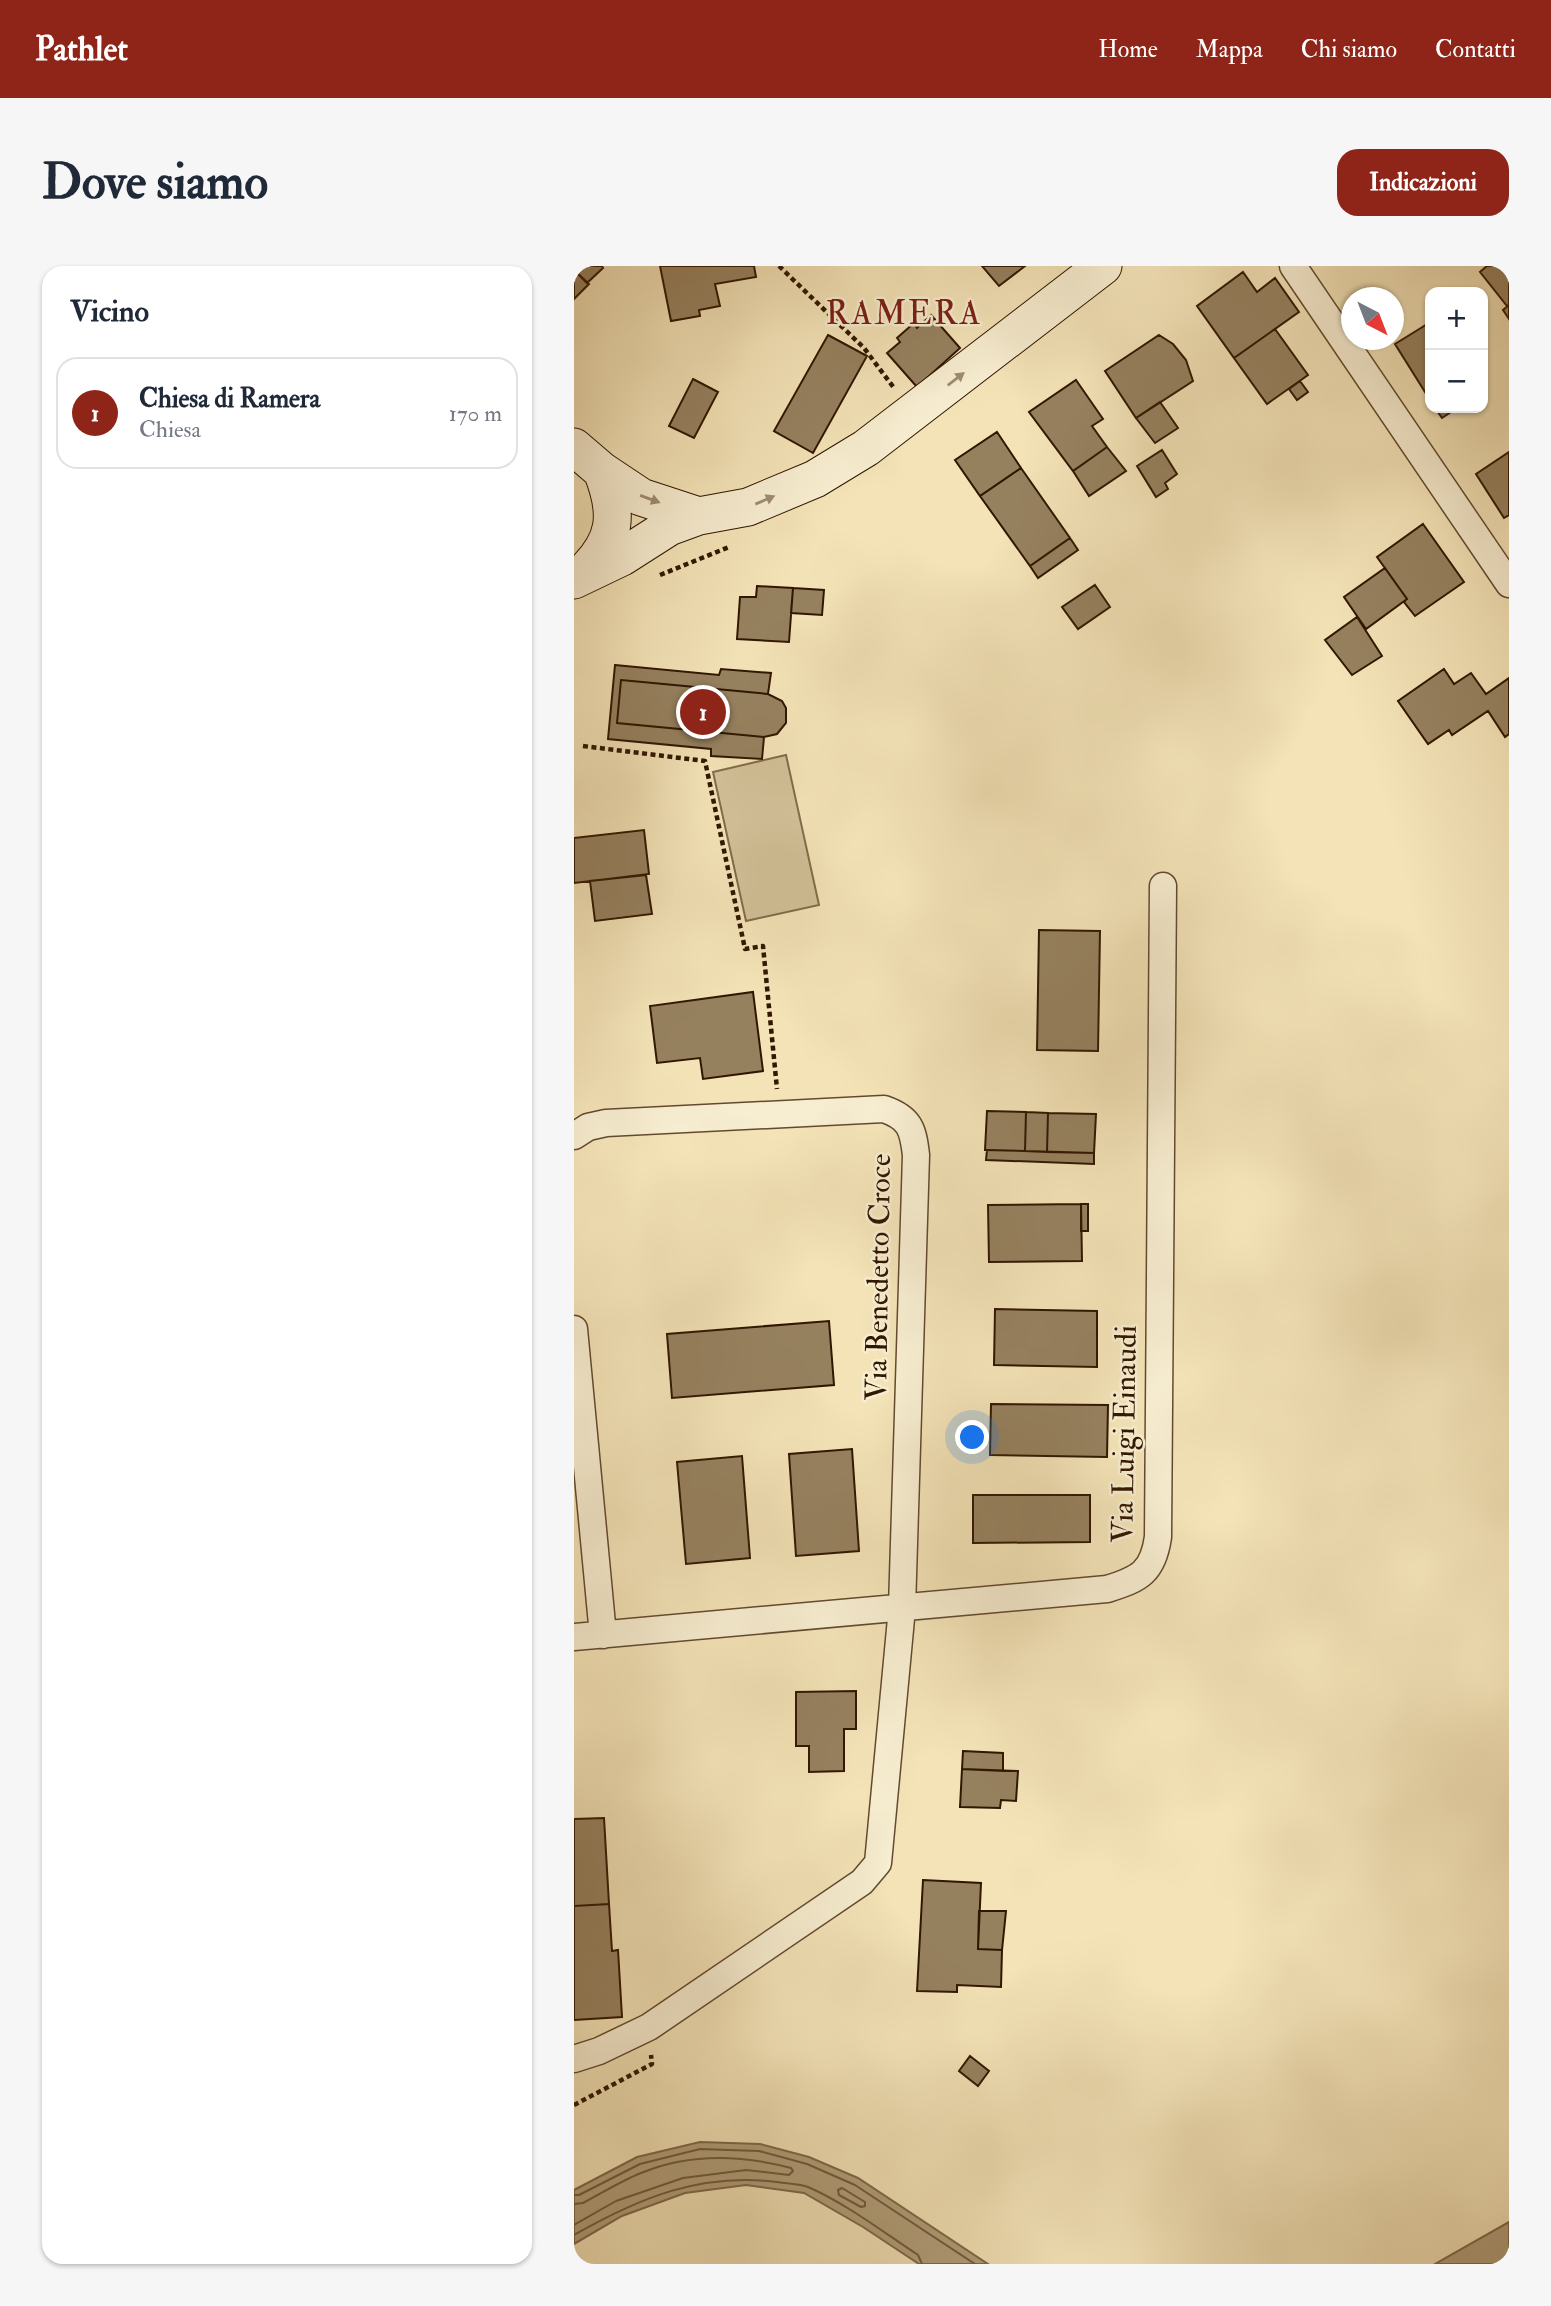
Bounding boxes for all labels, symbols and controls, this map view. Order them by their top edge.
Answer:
text: Pathlet [35,29,128,70]
text: Home [1098,34,1158,65]
text: Mappa [1196,34,1263,65]
text: Chi siamo [1301,34,1397,65]
text: Contatti [1435,34,1516,65]
button: Indicazioni [1337,149,1509,216]
text: Dove siamo [42,152,268,213]
north arrow [1341,287,1404,350]
map controls [1425,287,1488,413]
button: + [1425,287,1488,350]
text: Vicino [70,293,149,330]
district label: RAMERA [826,293,982,334]
button: − [1425,350,1488,413]
one-way arrow [947,372,965,387]
text: Chiesa di Ramera [139,383,320,415]
text: 1 [91,399,99,428]
text: 170 m [449,399,502,428]
text: Chiesa [139,415,201,444]
one-way arrow [639,494,660,505]
one-way arrow [755,494,775,506]
pin: 1 [680,686,726,738]
street label: Via Benedetto Croce [858,1153,899,1401]
street label: Via Luigi Einaudi [1104,1325,1145,1543]
your location [955,1420,989,1454]

